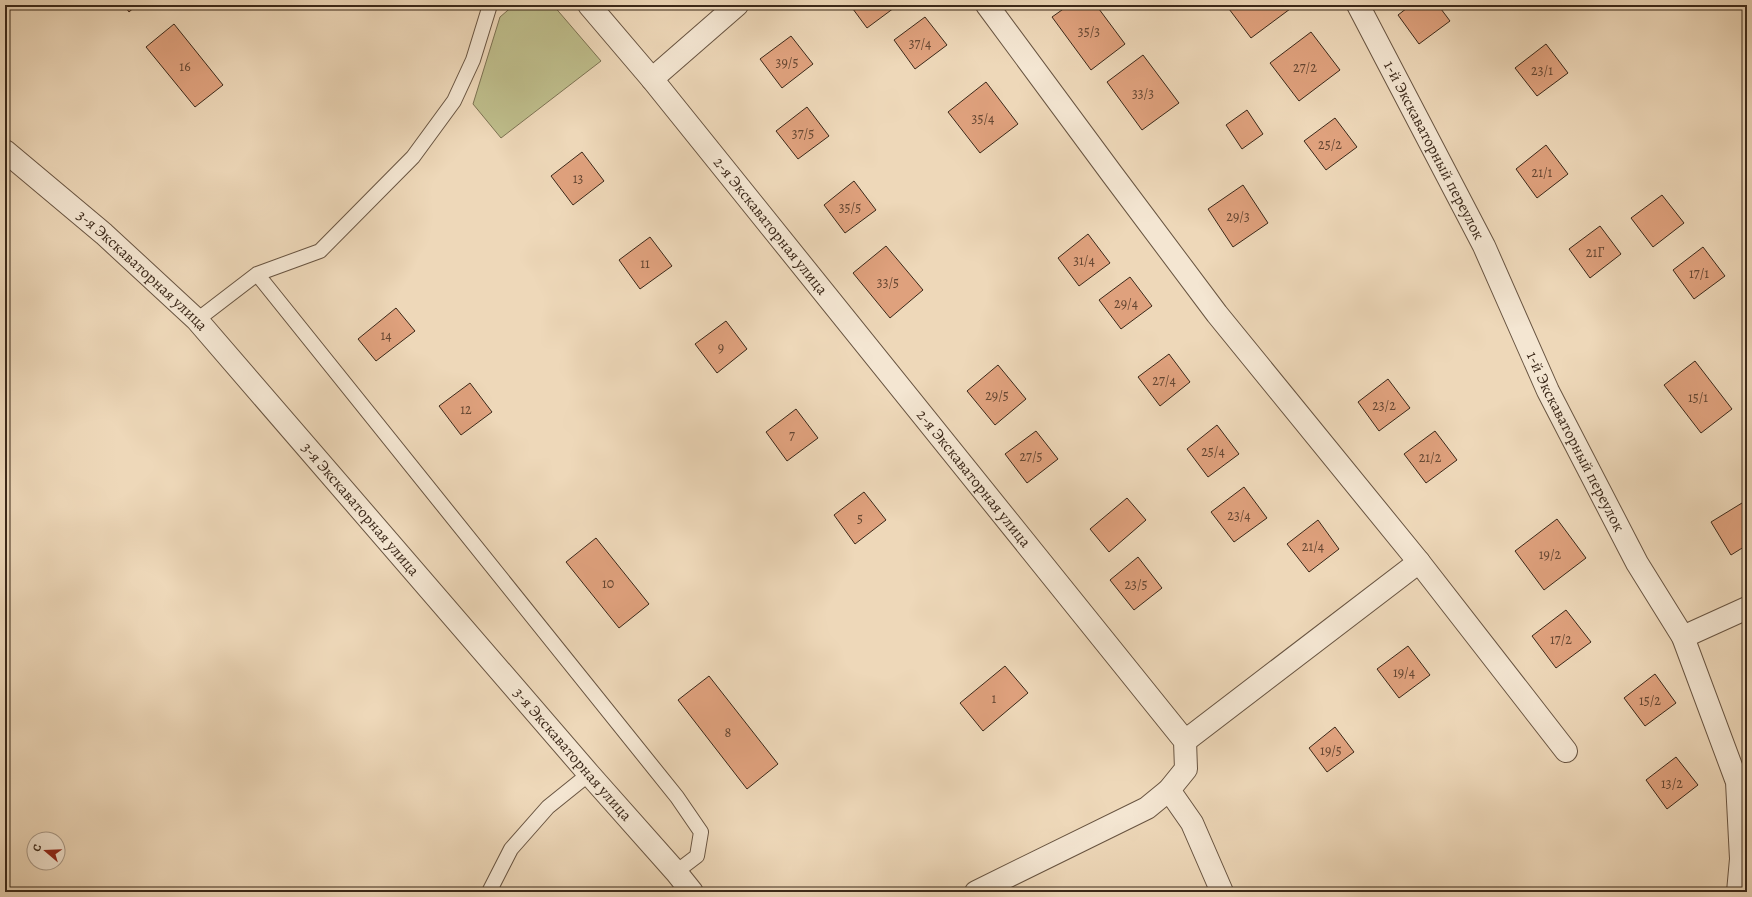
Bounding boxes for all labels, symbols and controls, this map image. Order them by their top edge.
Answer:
house number: 35/3 [1078,22,1100,41]
house number: 37/4 [909,34,931,53]
house number: 39/5 [776,53,798,72]
house number: 16 [179,57,191,76]
street label: 1-й Экскаваторный переулок [1378,57,1490,244]
house number: 27/2 [1293,58,1317,77]
house number: 23/1 [1531,61,1553,80]
house number: 33/3 [1132,84,1154,103]
house number: 35/4 [972,109,994,128]
house number: 37/5 [792,124,814,143]
house number: 25/2 [1318,135,1342,154]
street label: 2-я Экскаваторная улица [708,152,833,300]
house number: 21/1 [1532,163,1553,182]
house number: 13 [573,169,583,188]
house number: 35/5 [839,198,861,217]
street label: 3-я Экскаваторная улица [72,205,213,336]
house number: 29/3 [1226,207,1250,226]
house number: 21Г [1586,243,1604,262]
house number: 31/4 [1073,251,1095,270]
house number: 11 [640,254,650,273]
house number: 17/1 [1689,264,1709,283]
house number: 33/5 [877,273,899,292]
house number: 29/4 [1114,294,1138,313]
house number: 14 [380,326,392,345]
house number: 9 [718,338,724,357]
street label: 1-й Экскаваторный переулок [1521,348,1630,536]
house number: 27/4 [1152,371,1176,390]
house number: 29/5 [985,386,1009,405]
house number: 15/1 [1688,388,1708,407]
house number: 23/2 [1372,396,1396,415]
house number: 12 [460,400,472,419]
street label: 2-я Экскаваторная улица [911,405,1036,553]
house number: 7 [789,426,795,445]
street label: 3-я Экскаваторная улица [296,438,425,582]
house number: 25/4 [1201,442,1225,461]
house number: 27/5 [1019,447,1043,466]
house number: 21/2 [1419,448,1442,467]
house number: 23/4 [1227,506,1251,525]
house number: 5 [857,509,863,528]
house number: 21/4 [1302,537,1324,556]
house number: 19/2 [1539,545,1562,564]
house number: 10 [602,574,614,593]
house number: 23/5 [1124,575,1148,594]
house number: 17/2 [1550,630,1572,649]
house number: 19/4 [1393,663,1415,682]
street label: 3-я Экскаваторная улица [508,683,637,826]
house number: 1 [992,689,997,708]
house number: 15/2 [1639,691,1661,710]
house number: 8 [725,723,732,742]
house number: 19/5 [1320,741,1342,760]
house number: 13/2 [1661,774,1683,793]
north arrow [26,831,66,871]
text: С [29,842,45,854]

